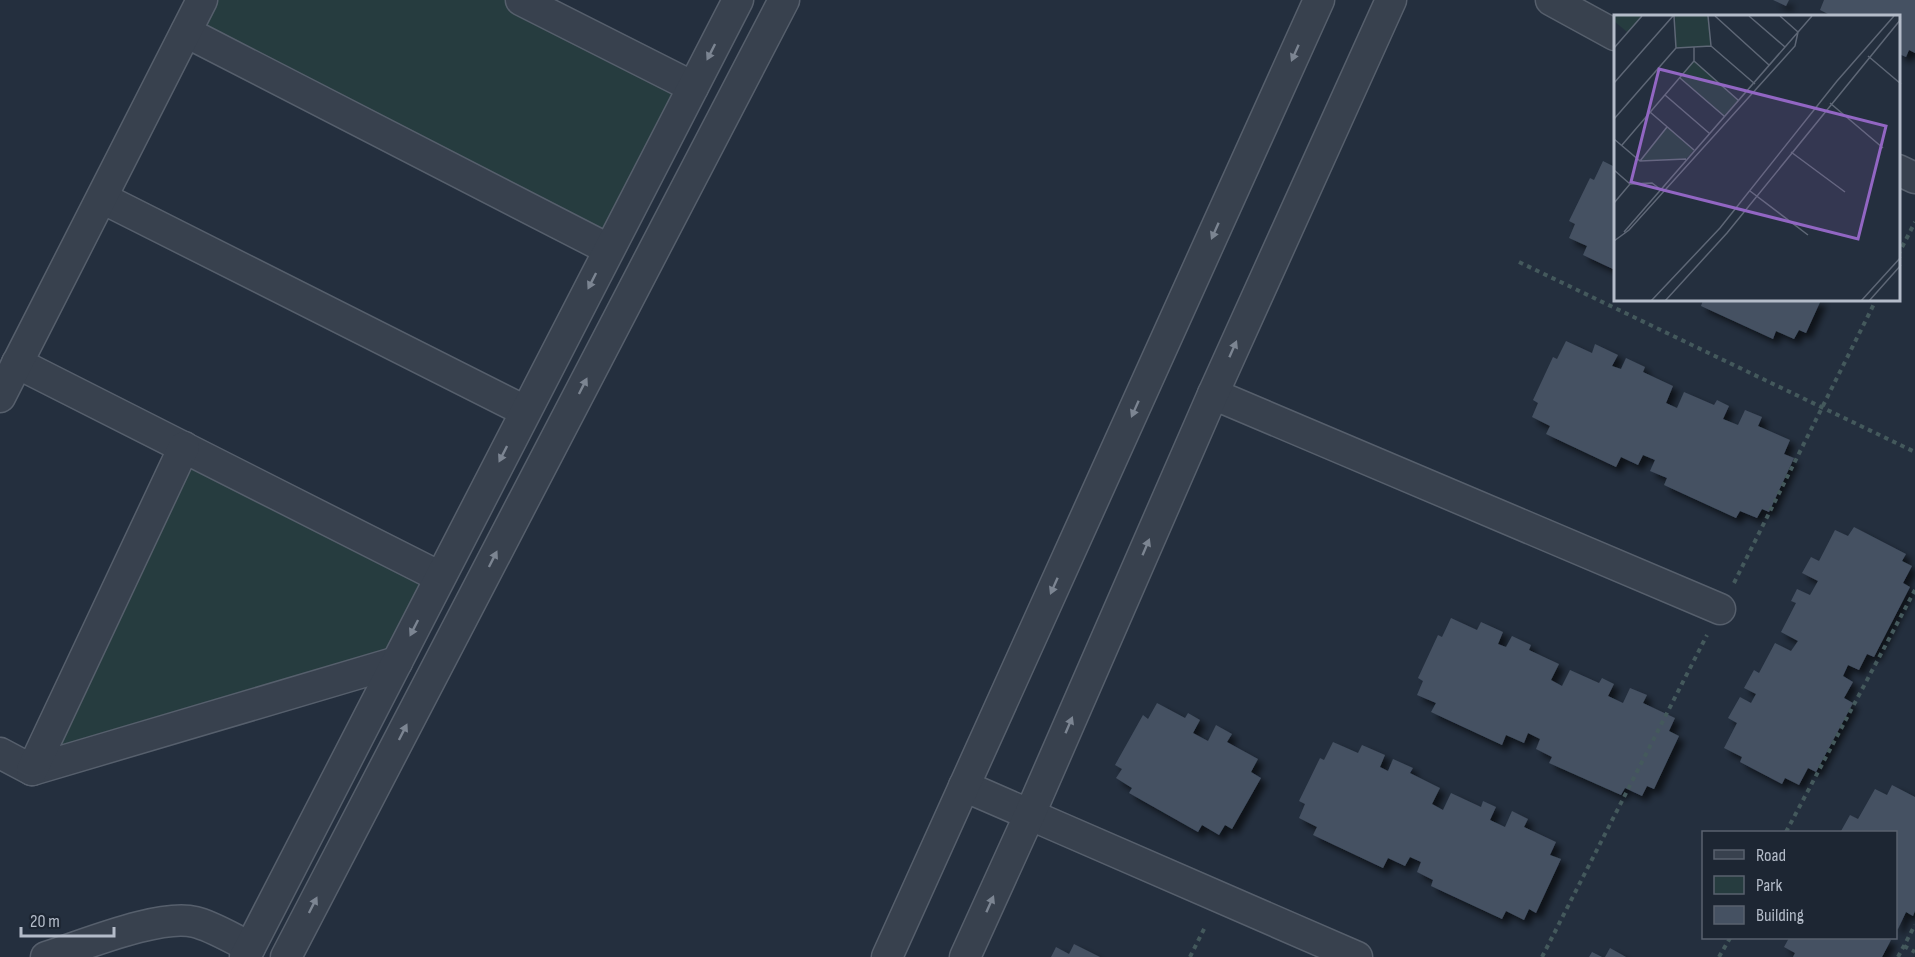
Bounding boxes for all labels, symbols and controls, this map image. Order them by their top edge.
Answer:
inset map [1614,15,1900,302]
one-way arrow [706,44,716,61]
one-way arrow [1291,45,1300,62]
one-way arrow [1210,222,1219,240]
one-way arrow [587,273,597,290]
one-way arrow [1228,339,1238,357]
one-way arrow [578,378,588,395]
one-way arrow [1130,400,1139,417]
one-way arrow [498,446,508,463]
one-way arrow [1141,537,1151,555]
one-way arrow [487,550,497,568]
one-way arrow [1050,578,1059,595]
one-way arrow [409,620,419,637]
one-way arrow [1064,717,1073,734]
one-way arrow [397,723,407,741]
legend [1702,831,1897,939]
text: Road [1756,845,1786,866]
text: Park [1756,875,1782,896]
one-way arrow [985,895,994,912]
one-way arrow [307,896,317,914]
scale bar [21,900,114,938]
text: Building [1756,905,1804,926]
text: 20 m [30,911,60,932]

